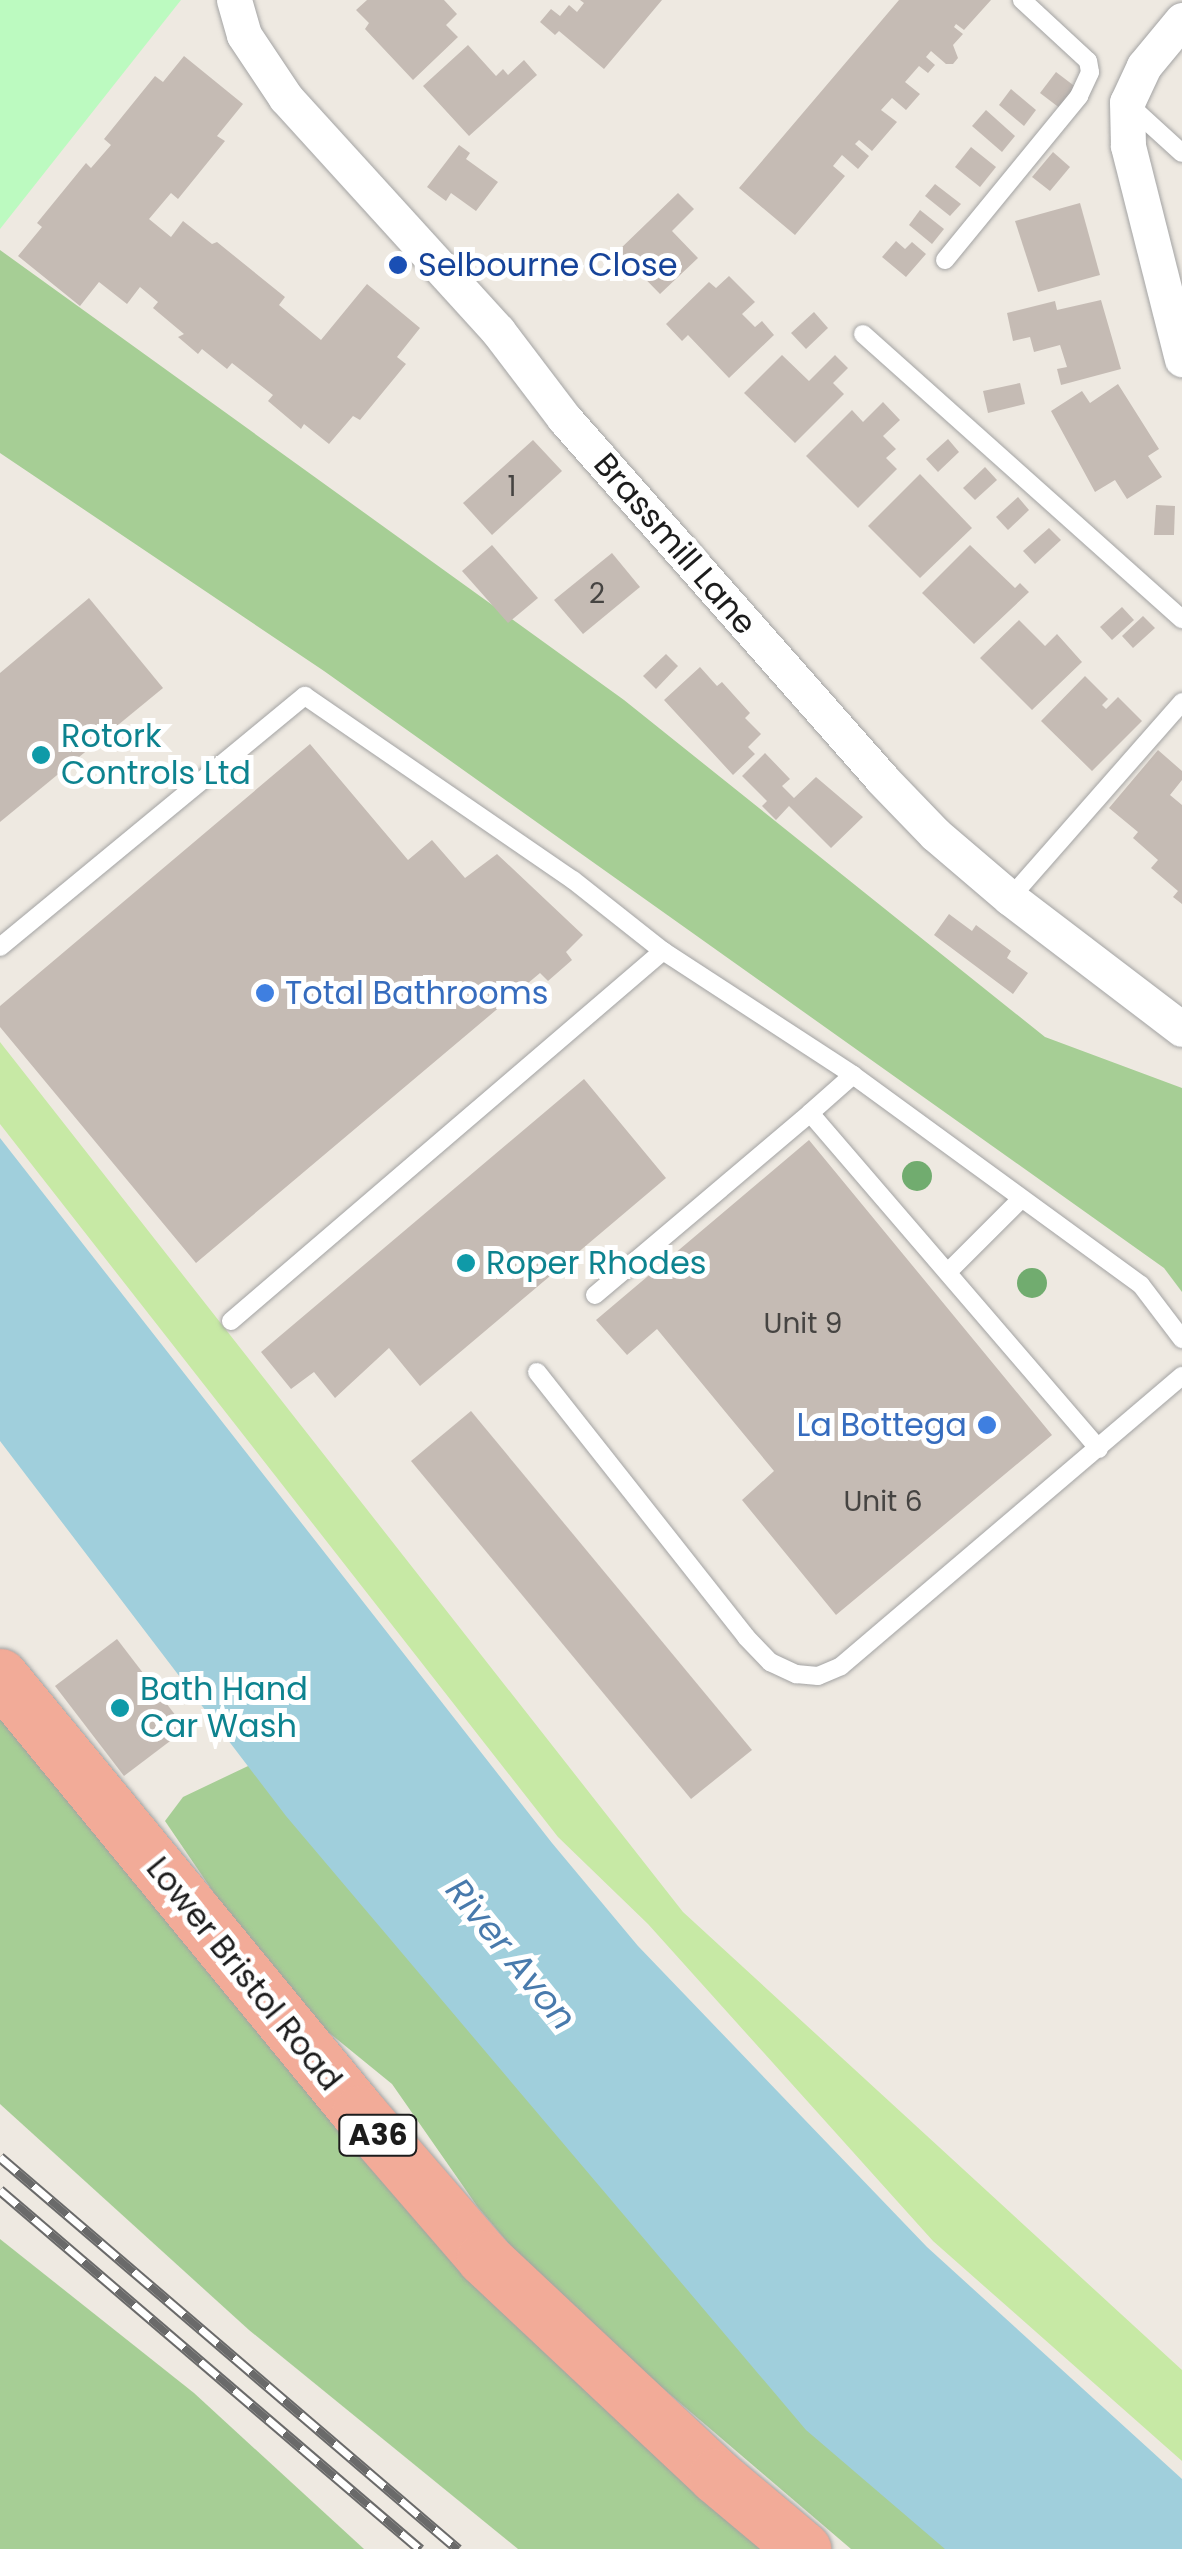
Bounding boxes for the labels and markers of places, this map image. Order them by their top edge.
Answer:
place label: Selbourne Close [418,246,677,284]
marker: Selbourne Close [387,254,409,276]
place label: Rotork Controls Ltd [61,718,251,793]
marker: Rotork Controls Ltd [30,744,52,766]
place label: Total Bathrooms [285,974,548,1012]
marker: Total Bathrooms [254,982,276,1004]
place label: Roper Rhodes [486,1244,706,1282]
marker: Roper Rhodes [455,1252,477,1274]
place label: La Bottega [797,1406,967,1444]
marker: La Bottega [976,1414,998,1436]
place label: Bath Hand Car Wash [140,1671,308,1746]
marker: Bath Hand Car Wash [109,1697,131,1719]

